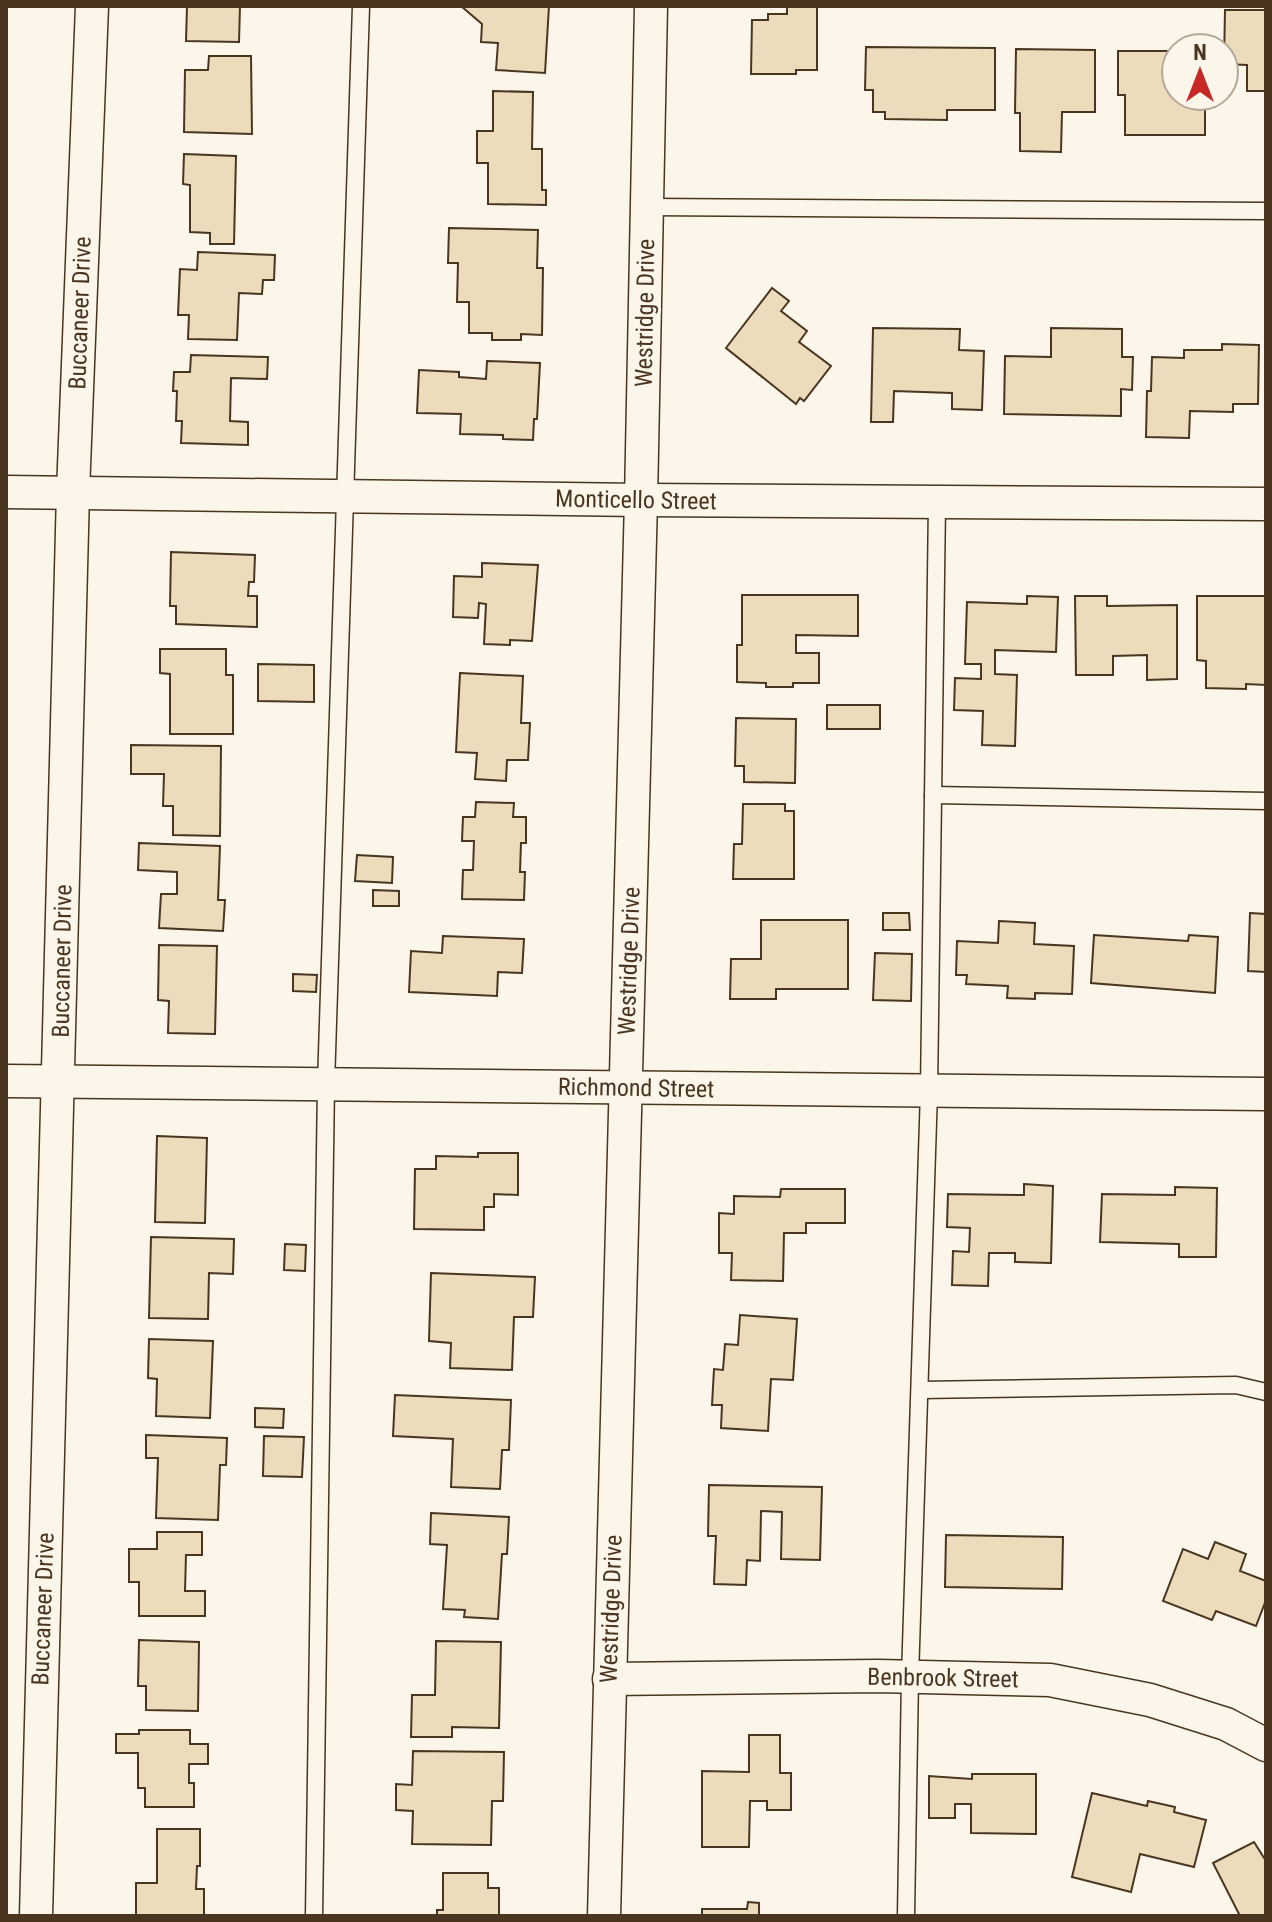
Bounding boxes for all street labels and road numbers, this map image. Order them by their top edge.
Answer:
street label: Buccaneer Drive [63,236,97,390]
street label: Westridge Drive [630,239,660,387]
street label: Monticello Street [555,485,717,515]
street label: Buccaneer Drive [47,884,77,1038]
street label: Westridge Drive [612,886,646,1036]
street label: Richmond Street [558,1073,714,1103]
street label: Buccaneer Drive [26,1532,60,1686]
street label: Westridge Drive [594,1534,628,1684]
street label: Benbrook Street [867,1663,1019,1693]

